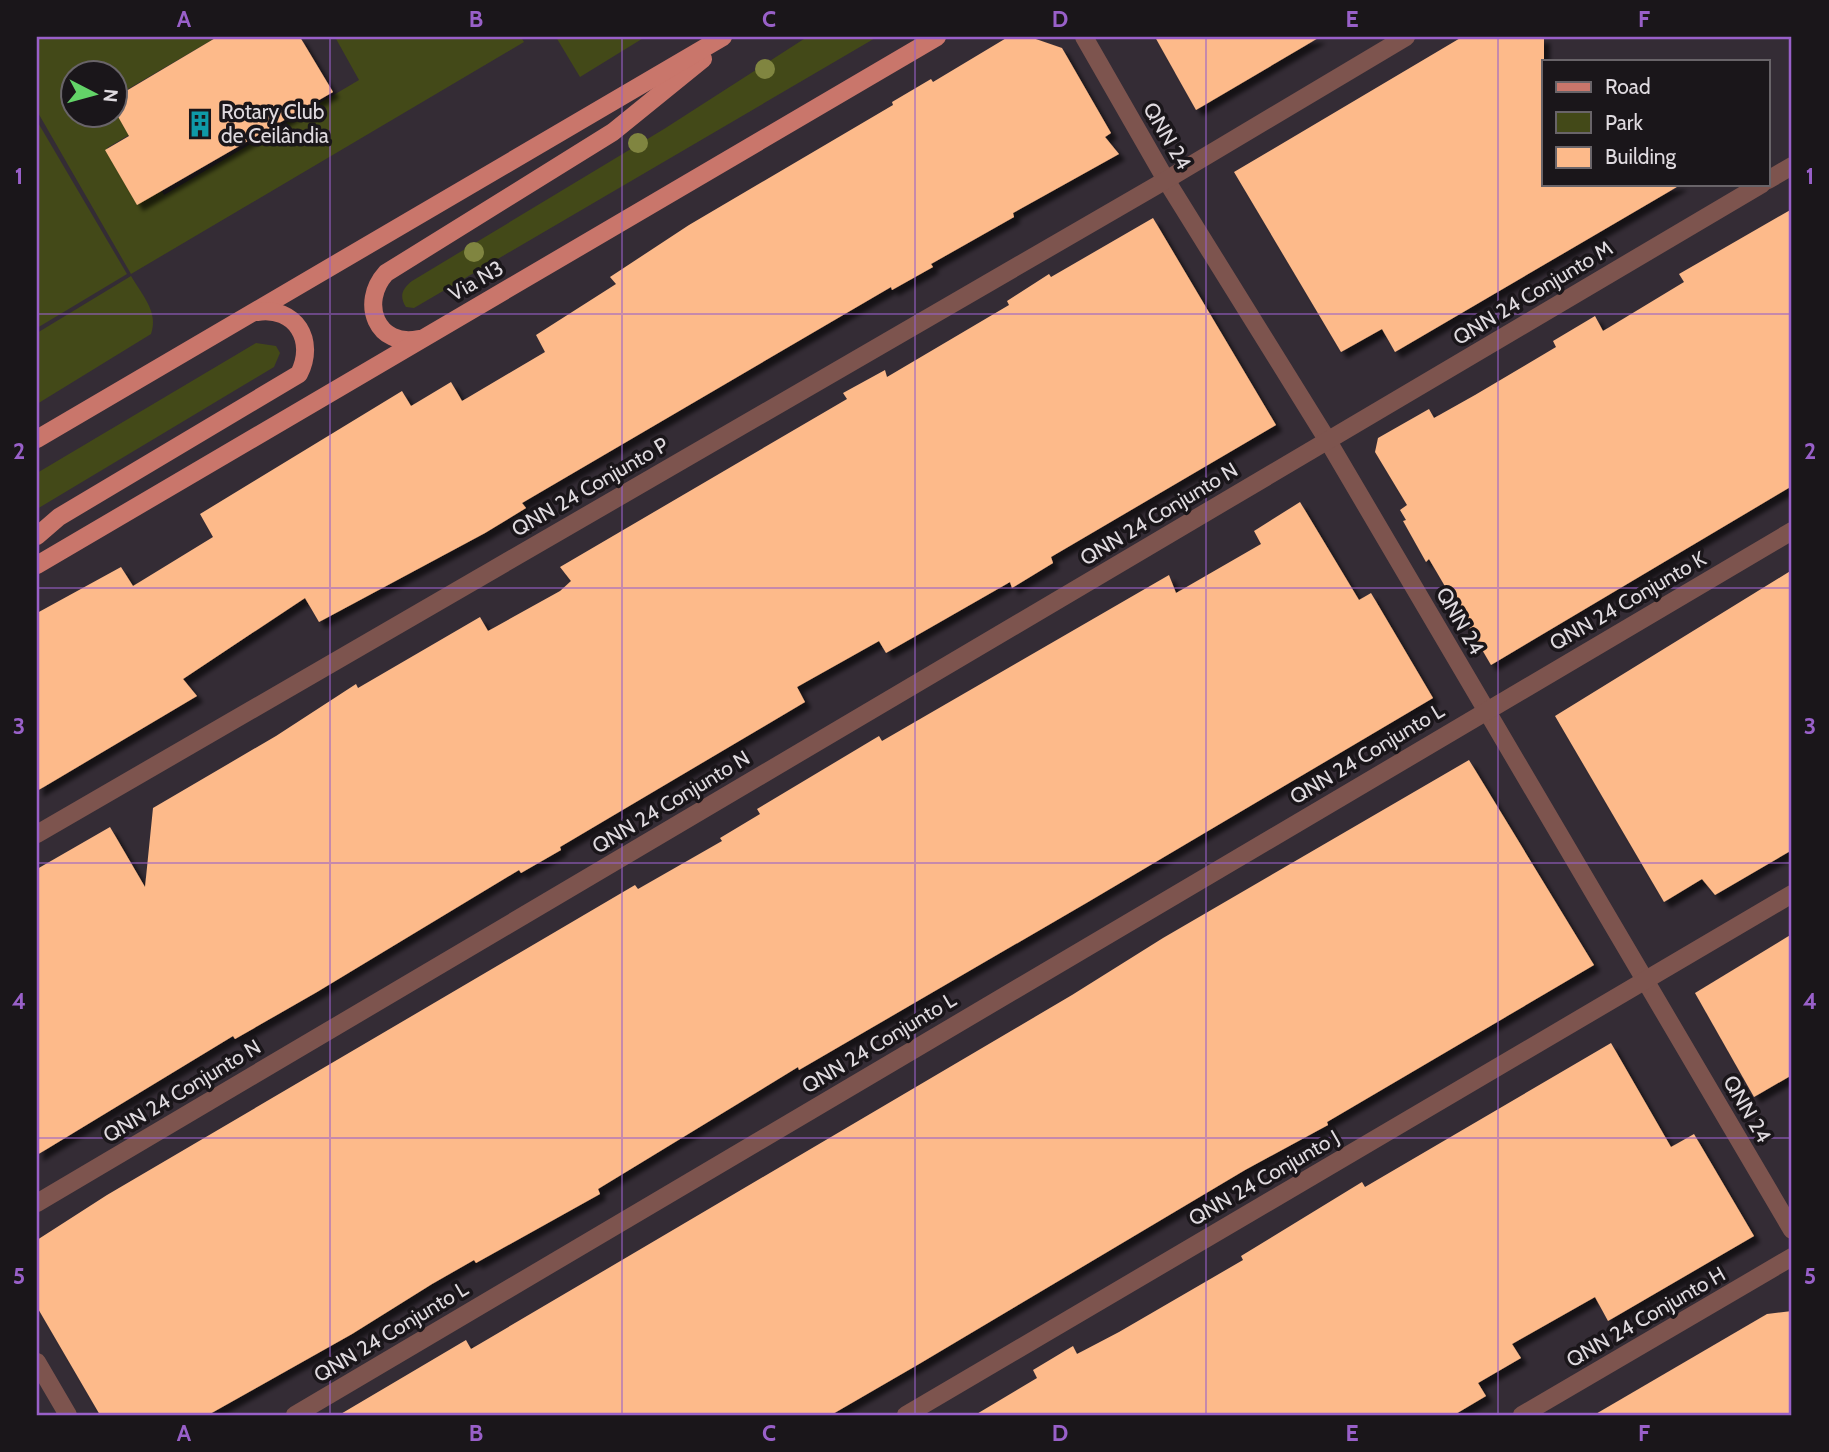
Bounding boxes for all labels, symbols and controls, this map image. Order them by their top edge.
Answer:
text: A [177,5,192,33]
text: B [469,5,483,33]
text: C [762,5,776,33]
text: D [1052,5,1068,33]
text: E [1345,5,1359,33]
text: F [1638,5,1650,33]
north arrow [60,60,130,130]
legend [1542,60,1770,186]
text: Road [1605,74,1651,99]
text: N [98,88,123,104]
street label: QNN 24 [1138,98,1197,174]
place label: Rotary Club de Ceilândia [221,99,329,148]
building icon: Rotary Club de Ceilândia [185,109,215,139]
text: Park [1605,110,1643,135]
text: Building [1605,144,1677,169]
text: 1 [15,162,23,190]
text: 1 [1806,162,1814,190]
street label: QNN 24 Conjunto M [1448,235,1618,351]
street label: Via N3 [444,255,508,306]
street label: QNN 24 Conjunto P [507,432,673,542]
text: 2 [13,437,25,465]
text: 2 [1804,437,1816,465]
street label: QNN 24 Conjunto N [1075,457,1243,571]
street label: QNN 24 Conjunto K [1545,546,1711,656]
street label: QNN 24 [1431,583,1490,659]
street label: QNN 24 Conjunto L [1285,698,1449,810]
text: 3 [13,712,25,740]
text: 3 [1804,712,1816,740]
street label: QNN 24 Conjunto N [587,745,755,859]
text: 4 [12,987,26,1015]
street label: QNN 24 Conjunto L [797,987,961,1099]
text: 4 [1803,987,1817,1015]
street label: QNN 24 Conjunto N [98,1034,266,1148]
street label: QNN 24 [1718,1071,1777,1147]
street label: QNN 24 Conjunto J [1184,1124,1344,1232]
street label: QNN 24 Conjunto H [1562,1261,1730,1373]
text: 5 [13,1262,25,1290]
text: 5 [1804,1262,1816,1290]
street label: QNN 24 Conjunto L [309,1276,473,1388]
text: A [177,1419,192,1447]
text: B [469,1419,483,1447]
text: C [762,1419,776,1447]
text: D [1052,1419,1068,1447]
text: E [1345,1419,1359,1447]
text: F [1638,1419,1650,1447]

